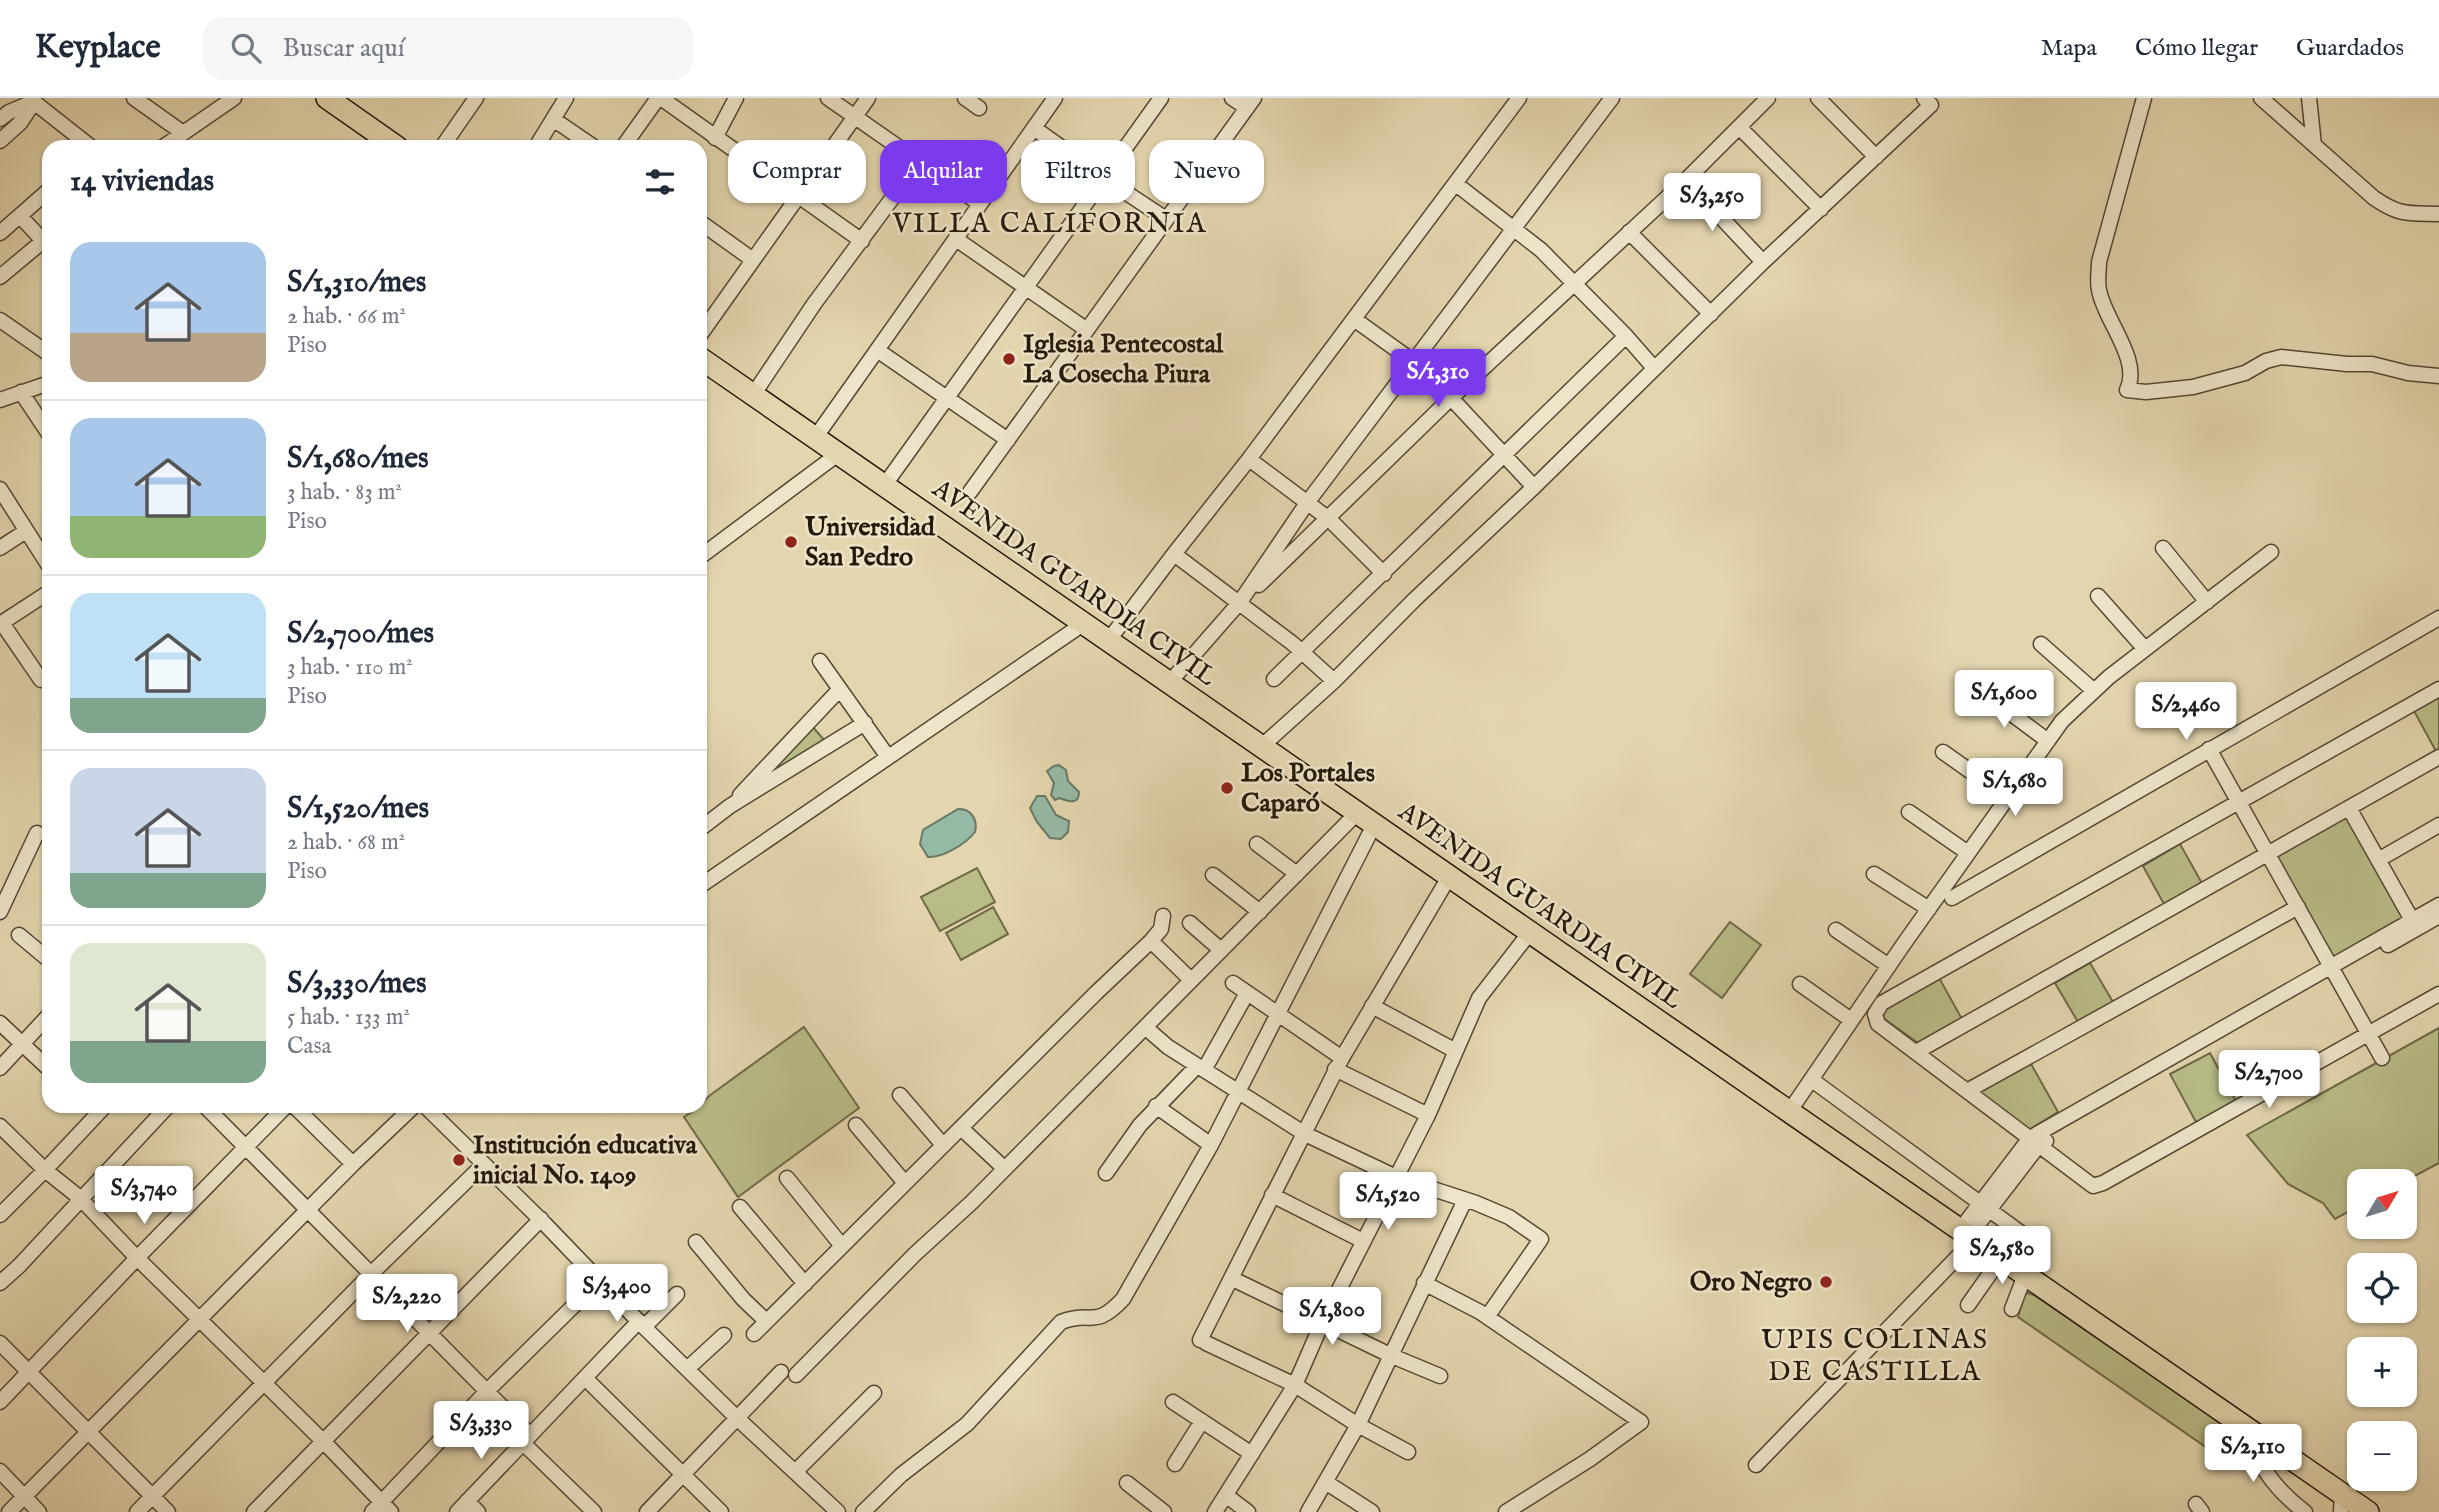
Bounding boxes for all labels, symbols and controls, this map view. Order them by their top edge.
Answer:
search box [203,17,693,80]
text: Keyplace [35,27,161,69]
icon: search [227,29,265,67]
text: Buscar aquí [283,32,405,65]
text: Mapa [2041,33,2097,64]
text: Cómo llegar [2135,33,2258,64]
text: Guardados [2296,33,2404,64]
chip: Comprar [728,140,866,203]
chip: Alquilar [880,140,1007,203]
chip: Filtros [1021,140,1135,203]
chip: Nuevo [1149,140,1264,203]
text: 14 viviendas [70,163,214,201]
icon: filters [641,163,679,201]
pin: S/3,250 [1647,174,1777,233]
text: S/3,250 [1680,181,1744,210]
district label: VILLA CALIFORNIA [892,207,1207,242]
text: S/1,310/mes [287,264,426,302]
icon: home [126,270,210,354]
text: 2 hab. · 66 m² [287,302,406,331]
place label: Iglesia Pentecostal La Cosecha Piura [1023,328,1224,391]
text: Piso [287,331,327,360]
pin: S/1,310 [1373,350,1503,409]
marker: Iglesia Pentecostal La Cosecha Piura [1001,351,1017,367]
text: S/1,310 [1407,357,1469,386]
text: S/1,680/mes [287,440,429,478]
icon: home [126,446,210,530]
street label: AVENIDA GUARDIA CIVIL [925,472,1223,694]
text: 3 hab. · 83 m² [287,478,402,507]
text: Piso [287,507,327,536]
place label: Universidad San Pedro [804,511,936,574]
marker: Universidad San Pedro [783,534,799,550]
text: S/2,700/mes [287,615,434,653]
icon: home [126,621,210,705]
text: 3 hab. · 110 m² [287,653,413,682]
pin: S/1,600 [1939,670,2069,730]
text: S/1,600 [1971,678,2037,707]
text: Piso [287,682,327,711]
pin: S/2,460 [2121,682,2251,742]
text: S/2,460 [2151,690,2221,719]
place label: Los Portales Caparó [1241,757,1375,820]
pin: S/1,680 [1950,758,2080,818]
text: S/1,680 [1983,766,2047,795]
marker: Los Portales Caparó [1219,780,1235,796]
text: S/1,520/mes [287,790,429,828]
street label: AVENIDA GUARDIA CIVIL [1391,795,1689,1017]
icon: home [126,796,210,880]
text: 2 hab. · 68 m² [287,828,405,857]
text: Piso [287,857,327,886]
text: S/3,330/mes [287,965,427,1003]
icon: home [126,971,210,1055]
text: 5 hab. · 133 m² [287,1003,410,1032]
text: Casa [287,1032,331,1061]
pin: S/2,700 [2204,1051,2334,1110]
text: S/2,700 [2235,1058,2303,1087]
place label: Institución educativa inicial No. 1409 [473,1129,698,1192]
marker: Institución educativa inicial No. 1409 [451,1152,467,1168]
pin: S/3,740 [79,1166,209,1226]
north arrow [2347,1169,2417,1239]
map controls [2347,1169,2417,1491]
pin: S/1,520 [1323,1172,1453,1232]
text: S/3,740 [111,1174,177,1203]
text: S/1,520 [1356,1180,1420,1209]
pin: S/2,580 [1937,1226,2067,1286]
text: S/2,580 [1969,1234,2035,1263]
button: locate [2347,1253,2417,1323]
pin: S/3,400 [552,1264,682,1324]
place label: Oro Negro [1690,1266,1812,1299]
text: S/3,400 [583,1272,651,1301]
pin: S/2,220 [342,1274,472,1334]
marker: Oro Negro [1818,1274,1834,1290]
text: S/2,220 [372,1282,442,1311]
pin: S/1,800 [1267,1288,1397,1347]
text: S/1,800 [1299,1295,1365,1324]
district label: UPIS COLINAS DE CASTILLA [1761,1323,1989,1390]
button: + [2347,1337,2417,1407]
pin: S/3,330 [416,1402,546,1461]
text: S/3,330 [450,1409,512,1438]
button: − [2347,1421,2417,1491]
pin: S/2,110 [2188,1424,2318,1484]
text: S/2,110 [2221,1432,2285,1461]

